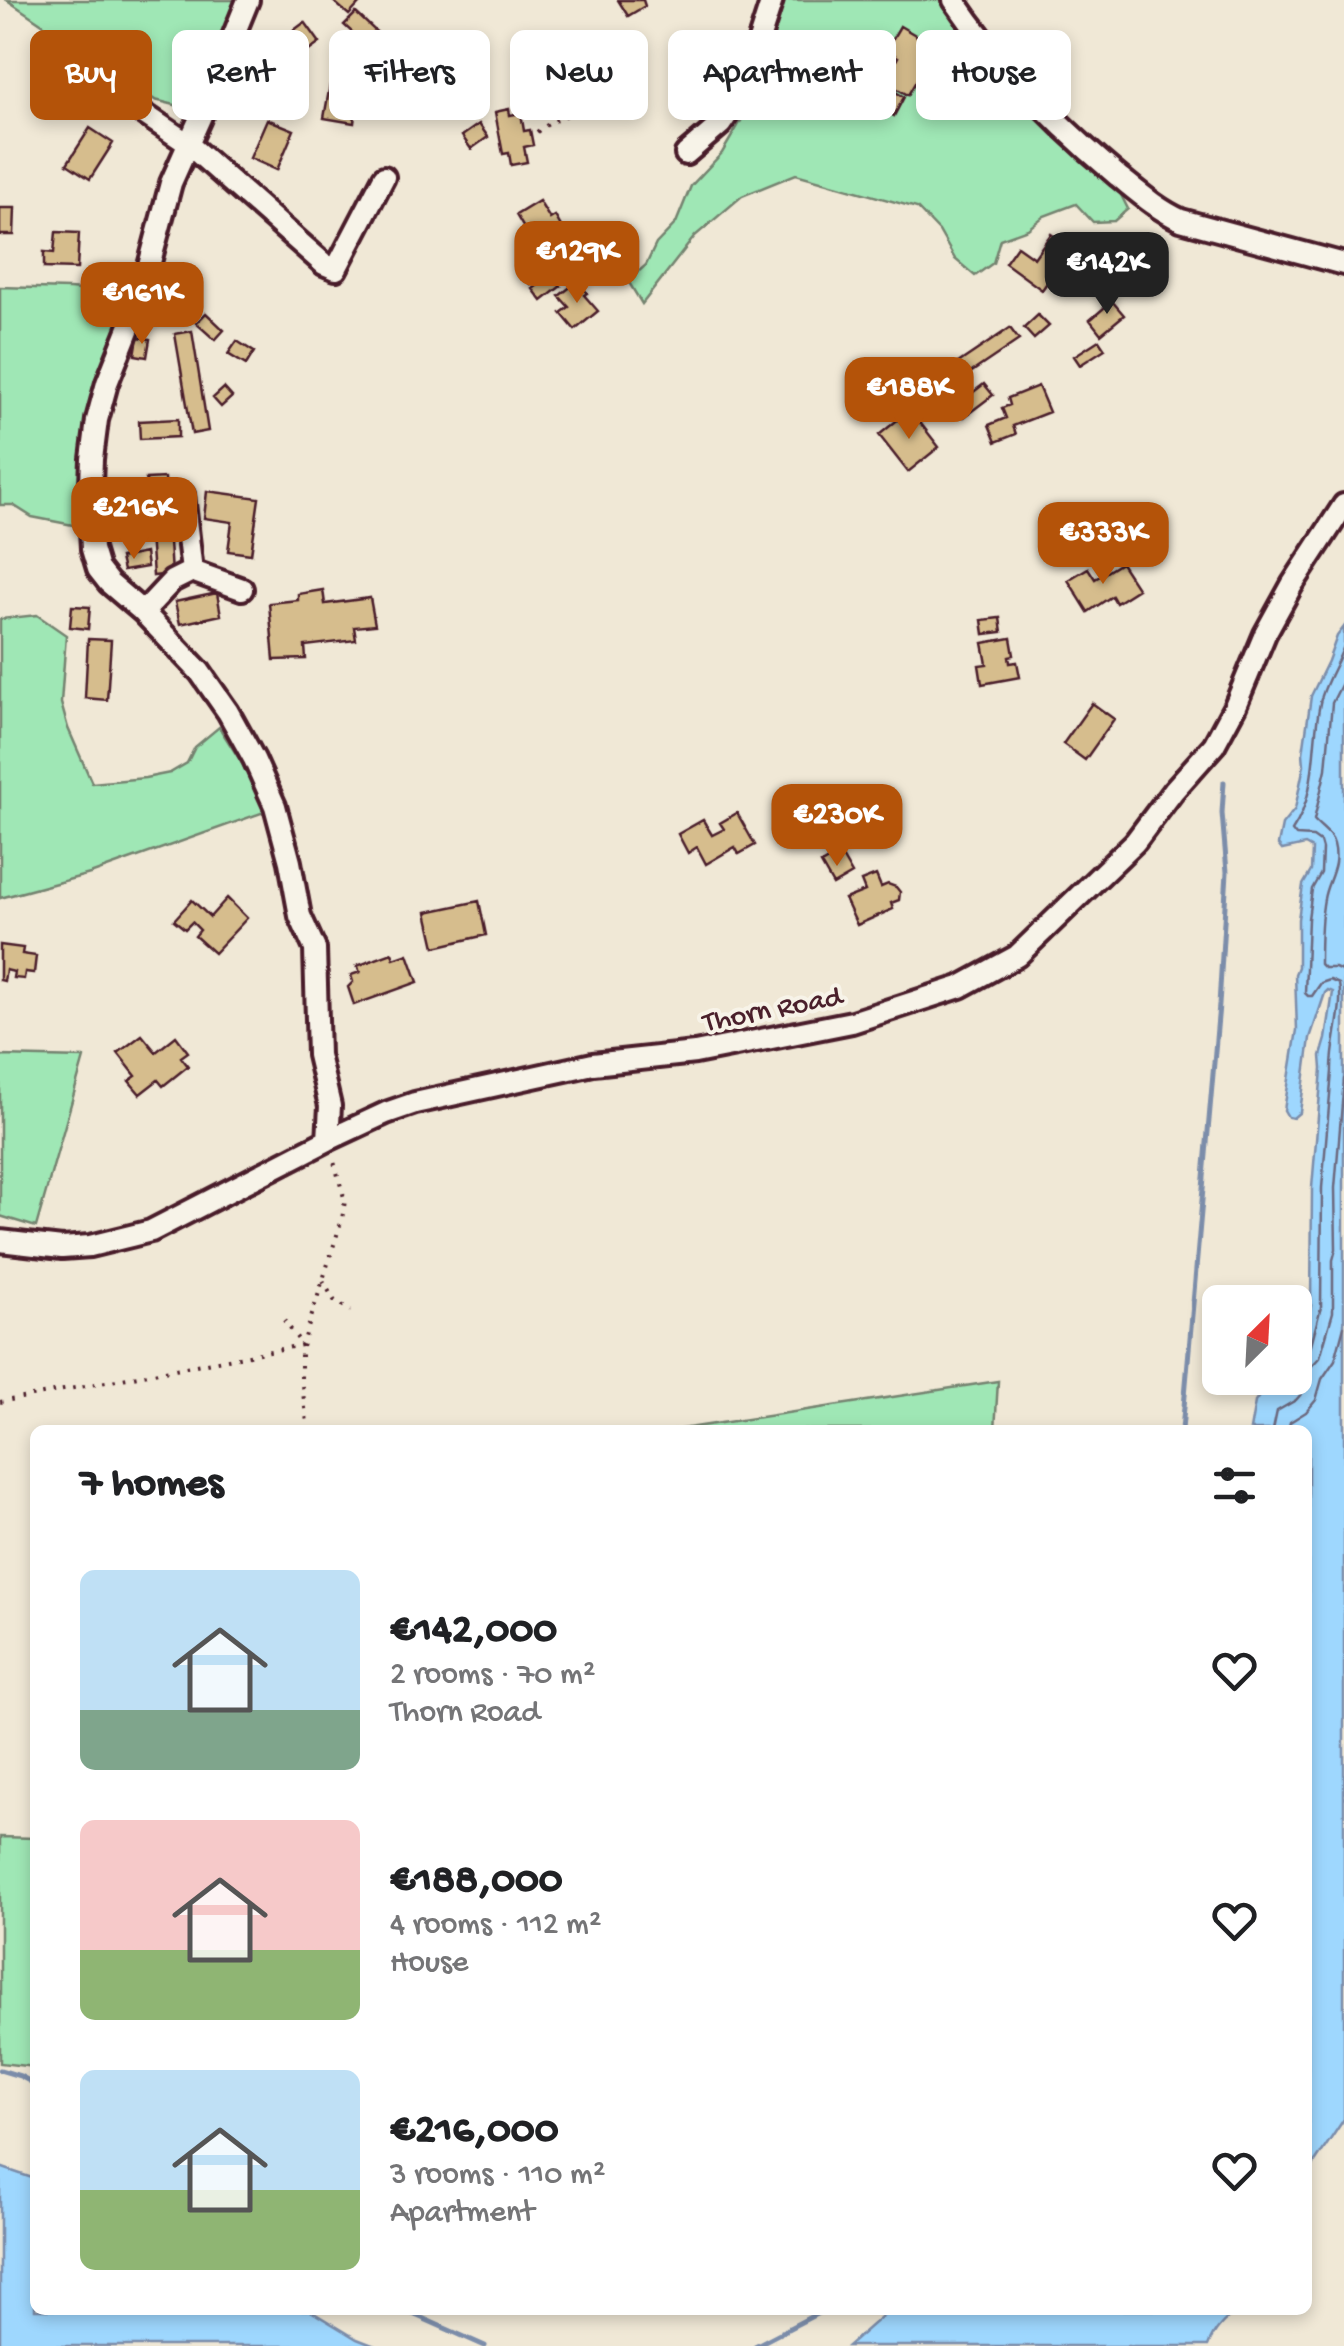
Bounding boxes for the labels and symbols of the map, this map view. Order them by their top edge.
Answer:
pin: €129K [507,221,647,306]
pin: €142K [1037,232,1177,317]
pin: €161K [72,262,212,347]
pin: €188K [839,357,979,442]
pin: €216K [64,477,204,562]
pin: €333K [1033,502,1173,587]
pin: €230K [767,784,907,869]
street label: Thorn Road [698,980,848,1042]
north arrow [1202,1285,1312,1395]

